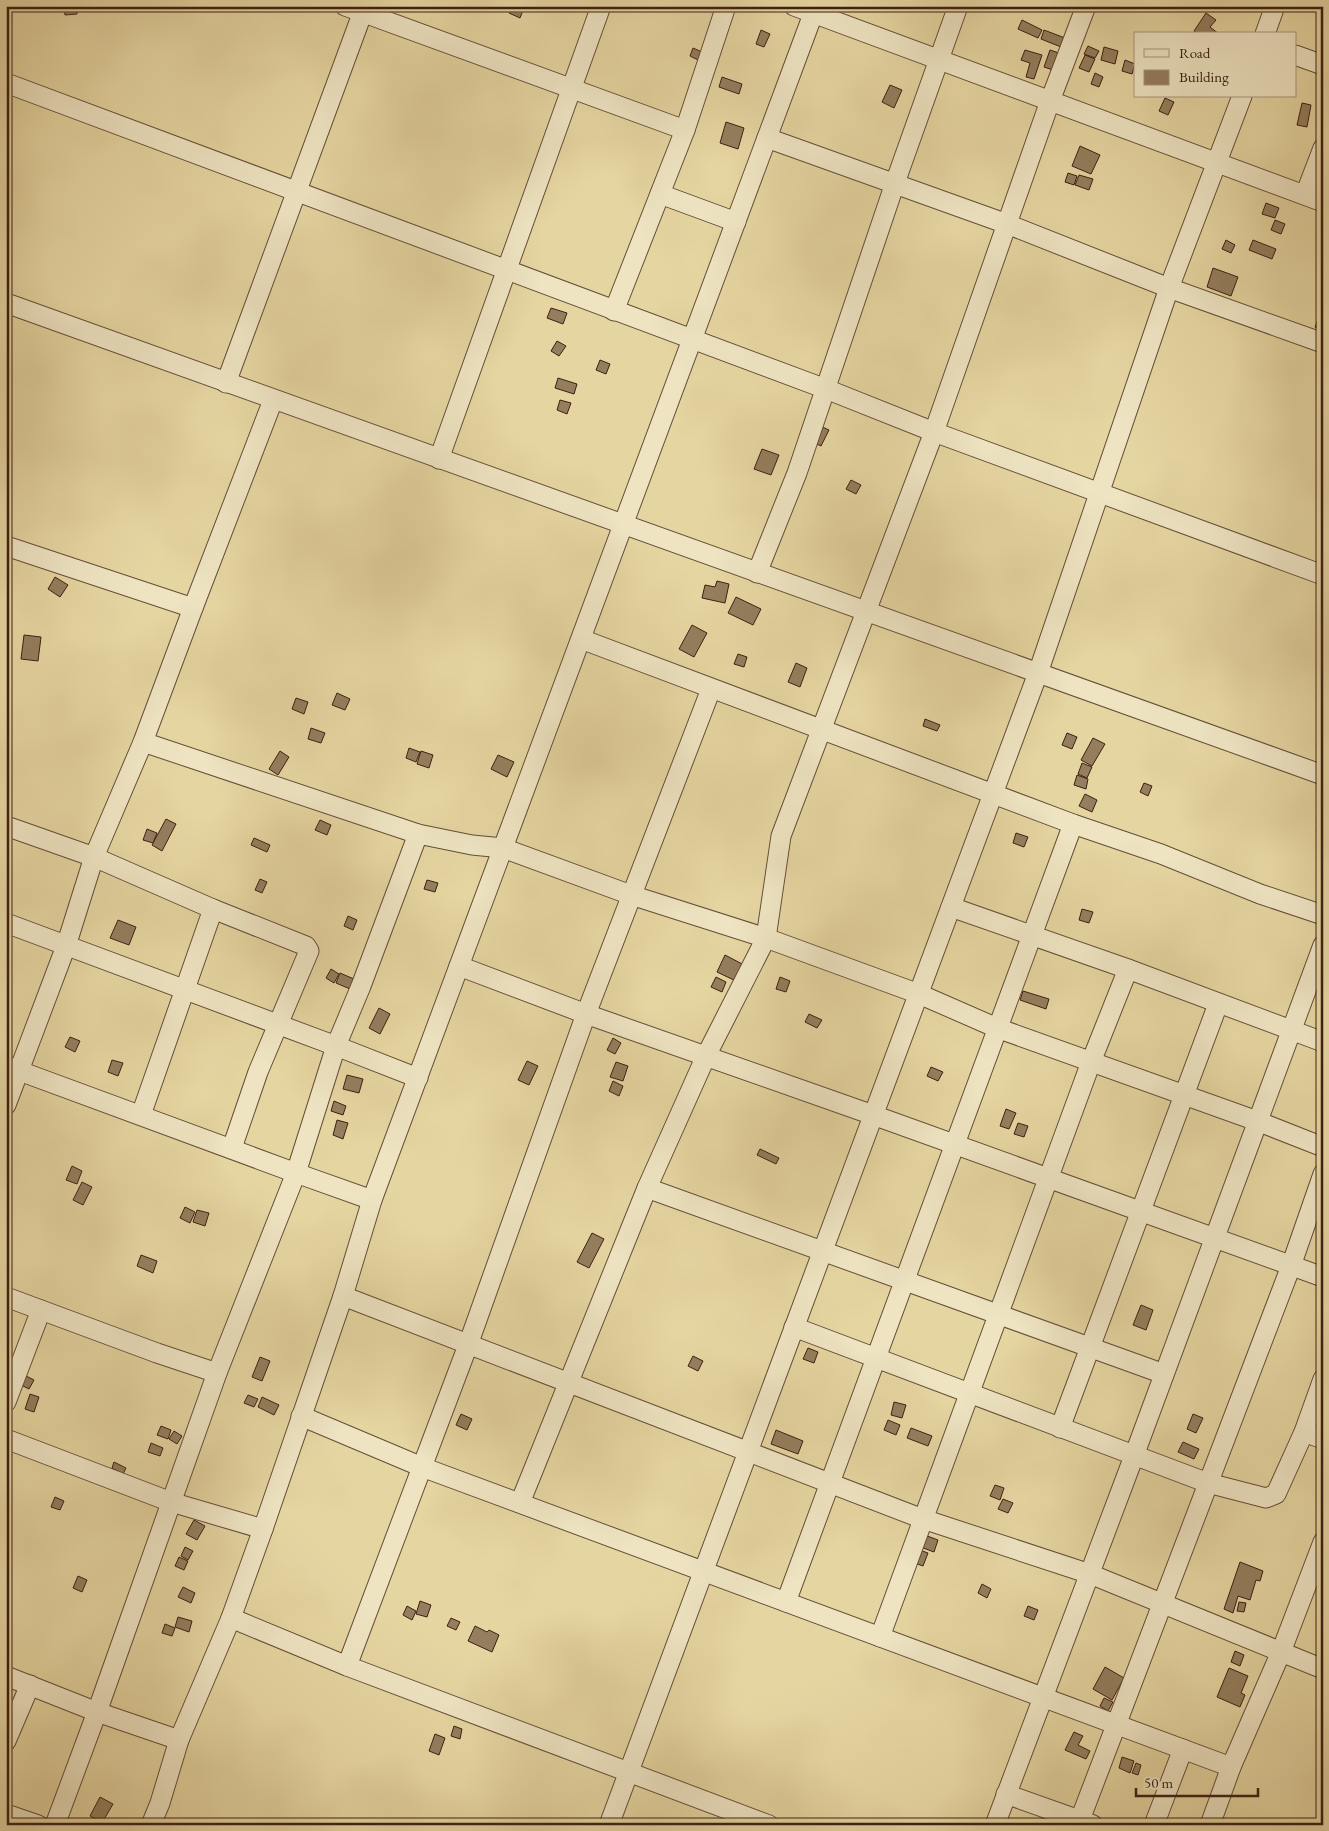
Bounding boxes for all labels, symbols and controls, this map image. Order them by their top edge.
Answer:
legend [1134,32,1296,98]
text: Road [1179,43,1211,62]
text: Building [1179,67,1229,86]
scale bar [1136,1766,1259,1798]
text: 50 m [1144,1773,1173,1792]

